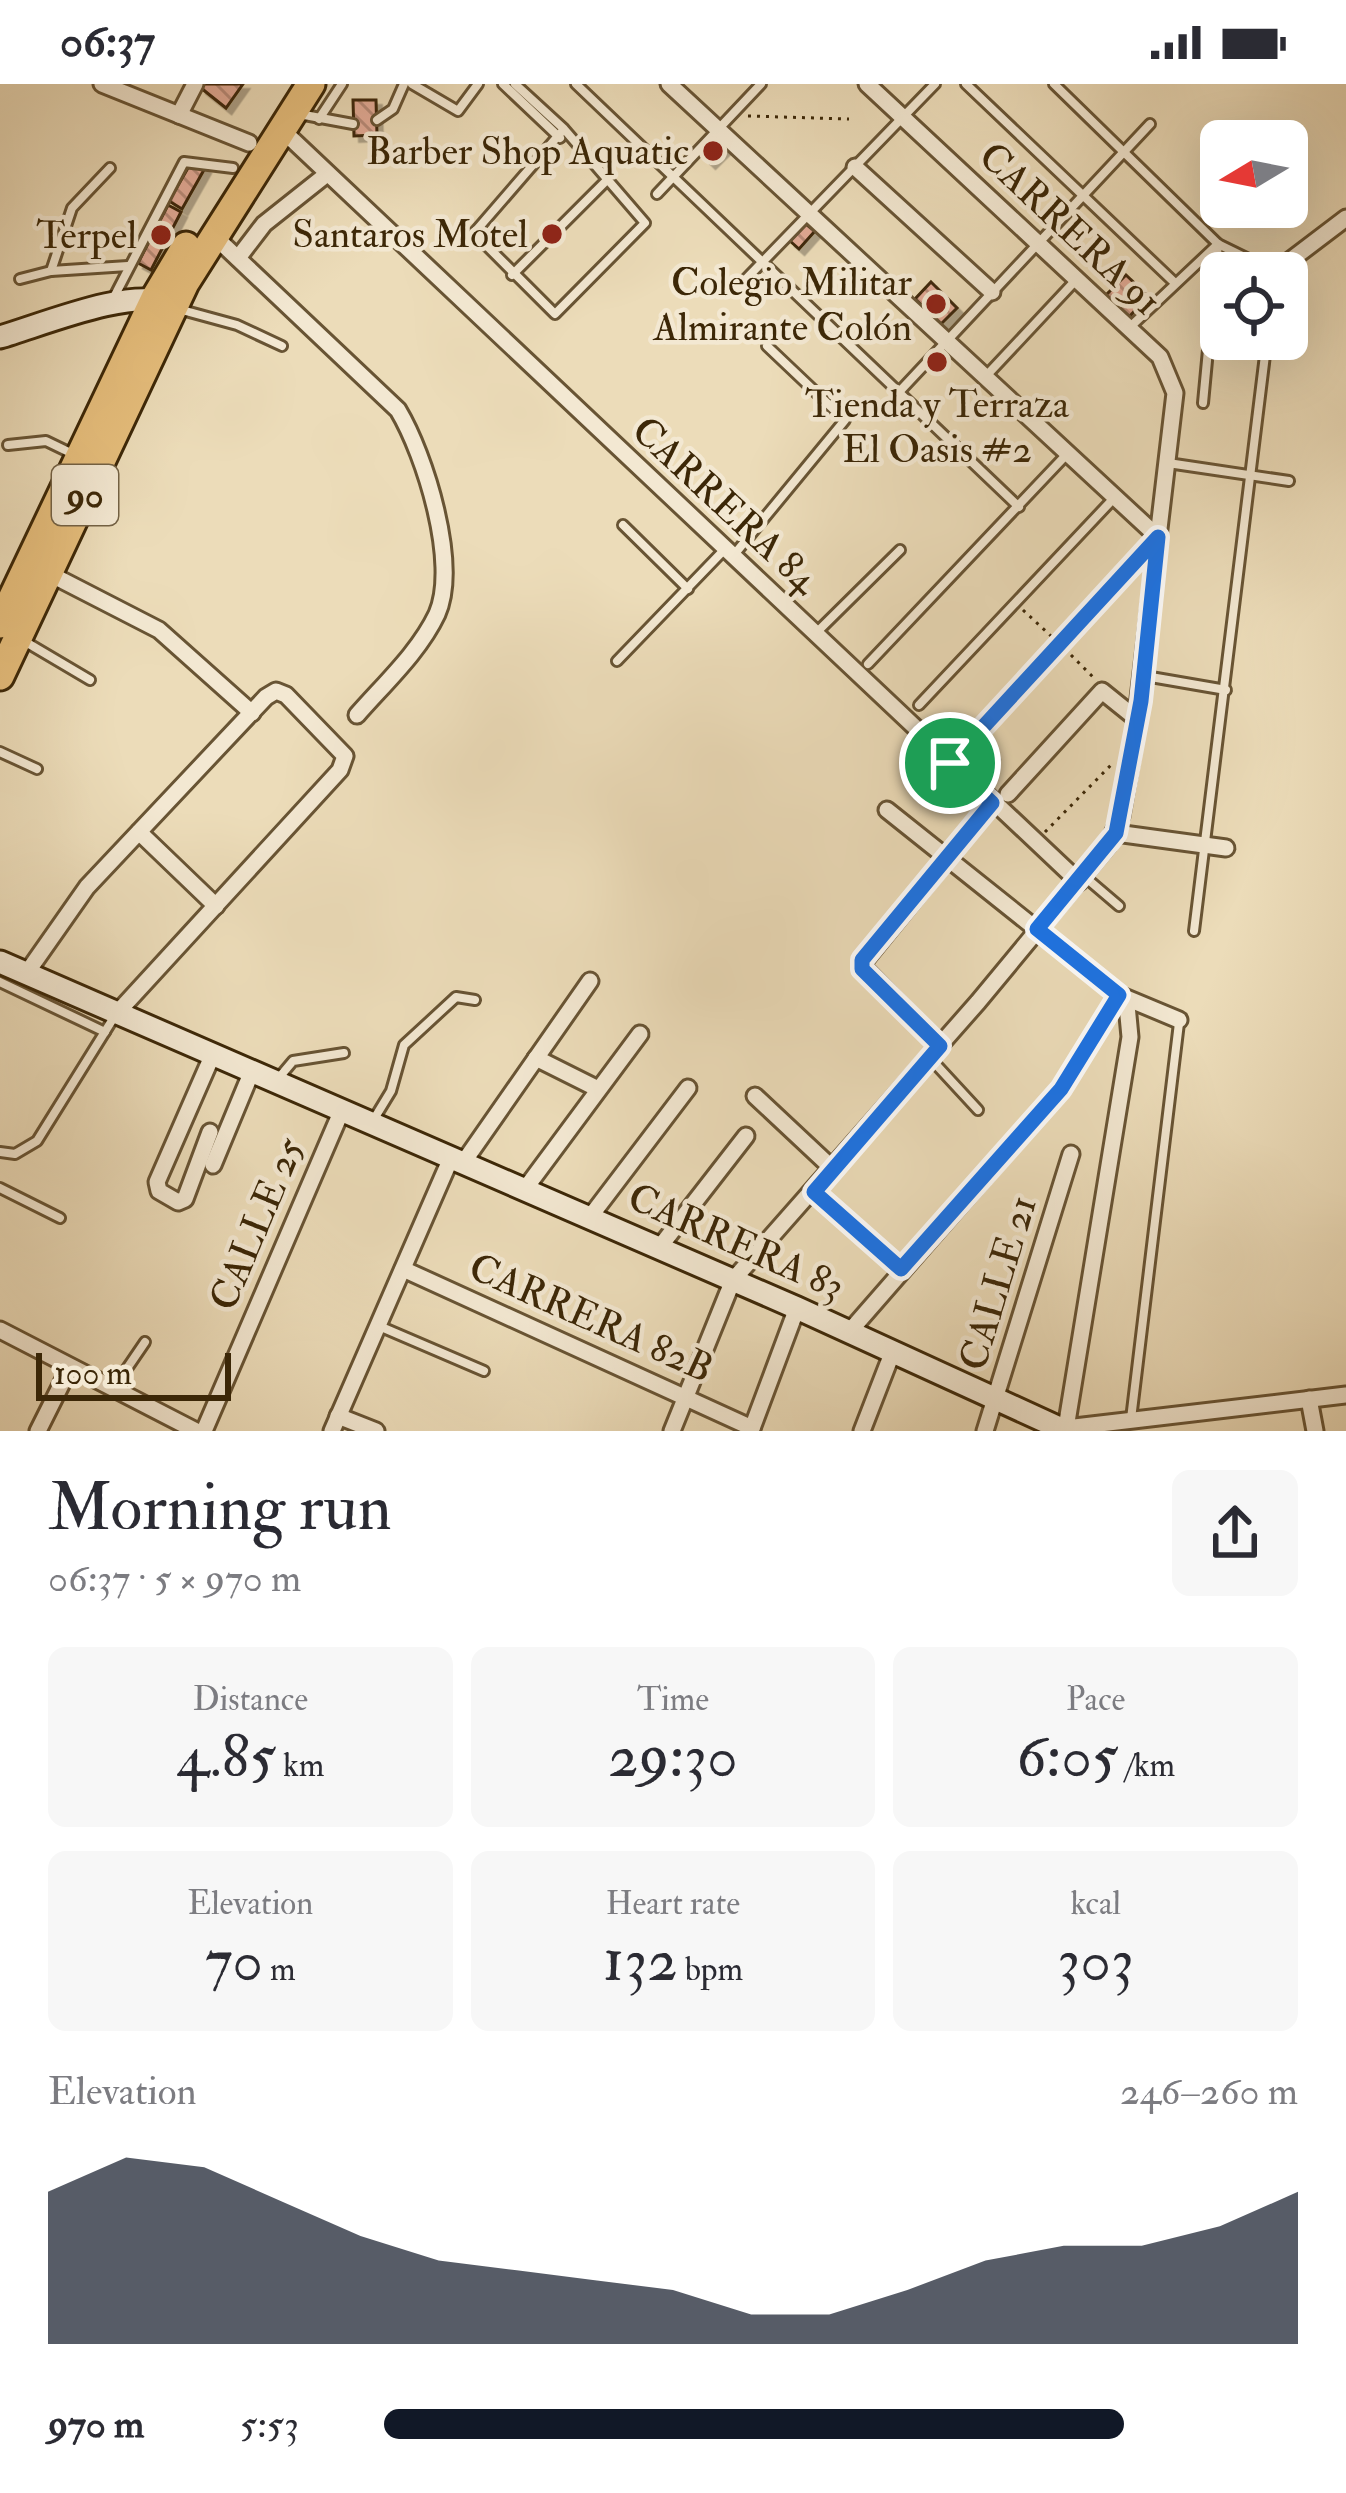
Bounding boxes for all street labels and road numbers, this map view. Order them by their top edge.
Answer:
street label: CARRERA 91 [968,132,1172,326]
street label: CARRERA 84 [621,406,830,605]
road number: 90 [52,465,118,525]
street label: CALLE 25 [199,1130,315,1318]
street label: CARRERA 83 [620,1173,852,1311]
street label: CALLE 21 [948,1190,1048,1376]
street label: CARRERA 82B [461,1242,721,1394]

